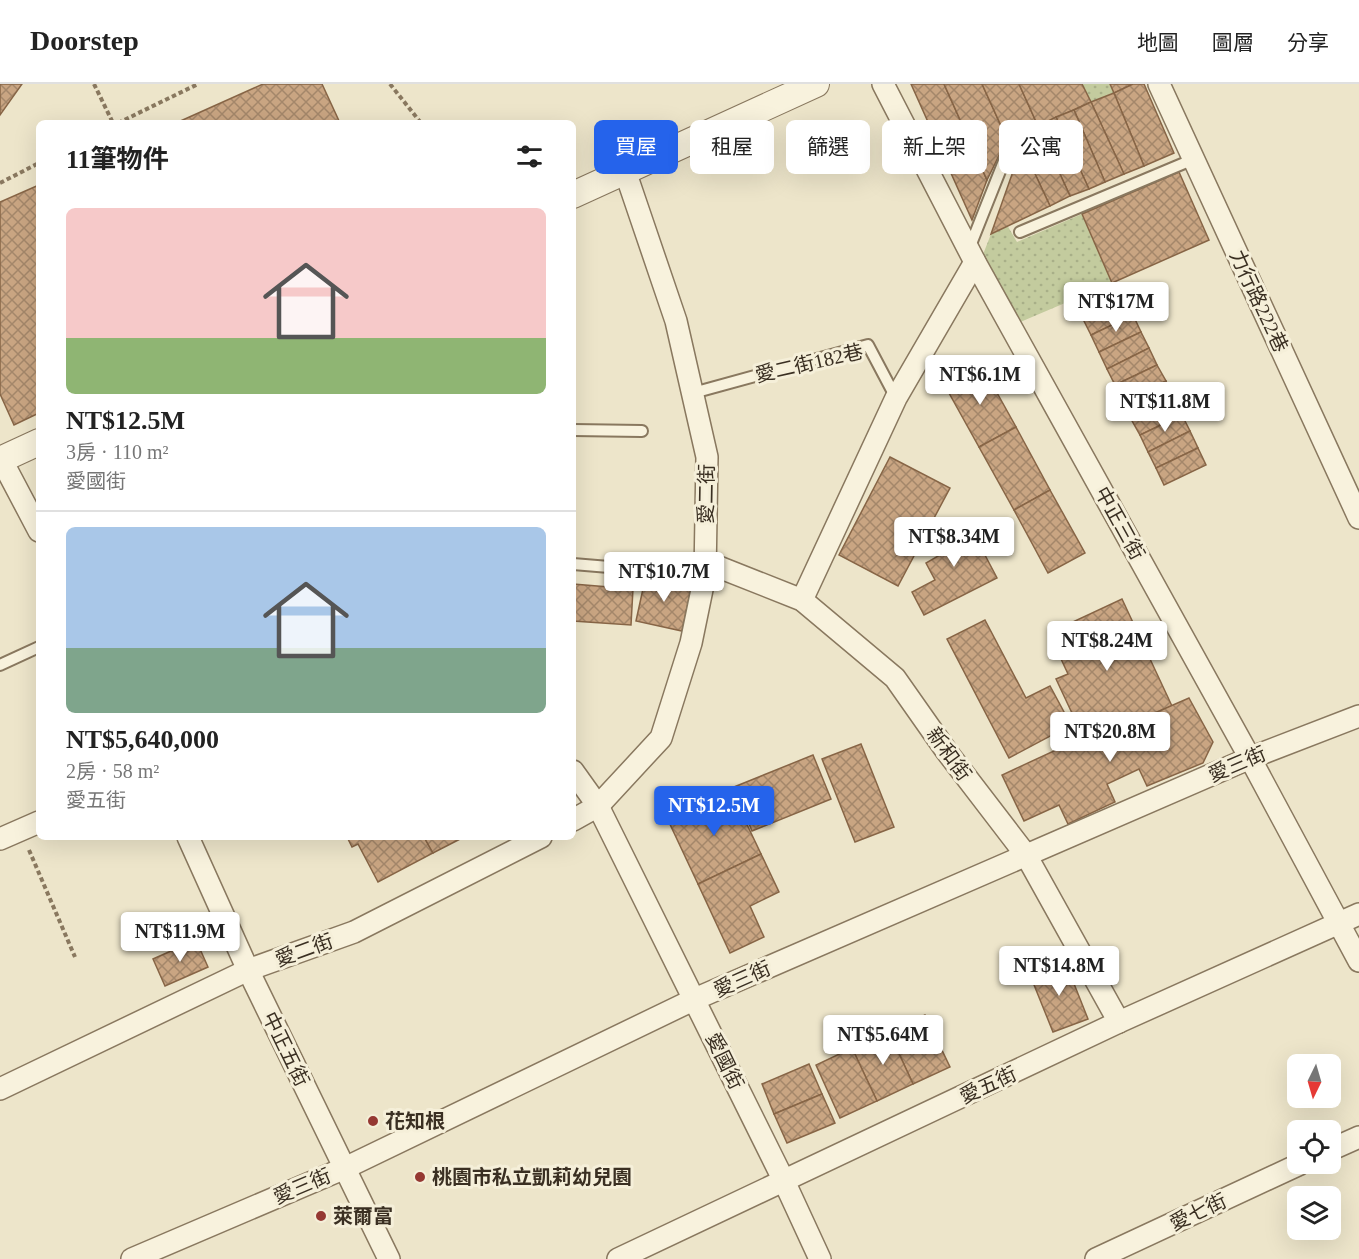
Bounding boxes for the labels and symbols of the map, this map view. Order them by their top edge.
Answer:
street label: 力行路222巷 [1226,247,1292,355]
pin: NT$17M [1067,282,1165,333]
street label: 愛二街182巷 [753,340,865,386]
pin: NT$6.1M [925,355,1035,406]
pin: NT$11.8M [1103,382,1227,433]
street label: 愛二街 [694,464,718,524]
street label: 中正三街 [1091,483,1149,563]
pin: NT$8.34M [892,517,1016,568]
pin: NT$10.7M [602,552,726,603]
pin: NT$8.24M [1045,621,1169,672]
pin: NT$20.8M [1048,712,1172,763]
street label: 新和街 [922,723,976,785]
street label: 愛三街 [1205,742,1269,786]
pin: NT$12.5M [652,786,776,837]
pin: NT$11.9M [118,912,242,963]
street label: 愛二街 [272,929,336,971]
pin: NT$14.8M [997,946,1121,997]
street label: 愛三街 [710,957,774,1001]
street label: 中正五街 [259,1008,313,1090]
pin: NT$5.64M [821,1015,945,1066]
street label: 愛國街 [702,1029,748,1093]
north arrow [1287,1054,1341,1108]
street label: 愛五街 [956,1062,1020,1108]
place label: 花知根 [385,1110,445,1132]
marker: 花知根 [366,1114,380,1128]
street label: 愛三街 [270,1164,334,1208]
place label: 桃園市私立凱莉幼兒園 [432,1166,632,1188]
marker: 桃園市私立凱莉幼兒園 [413,1170,427,1184]
street label: 愛七街 [1166,1189,1230,1235]
place label: 萊爾富 [333,1205,393,1227]
marker: 萊爾富 [314,1209,328,1223]

